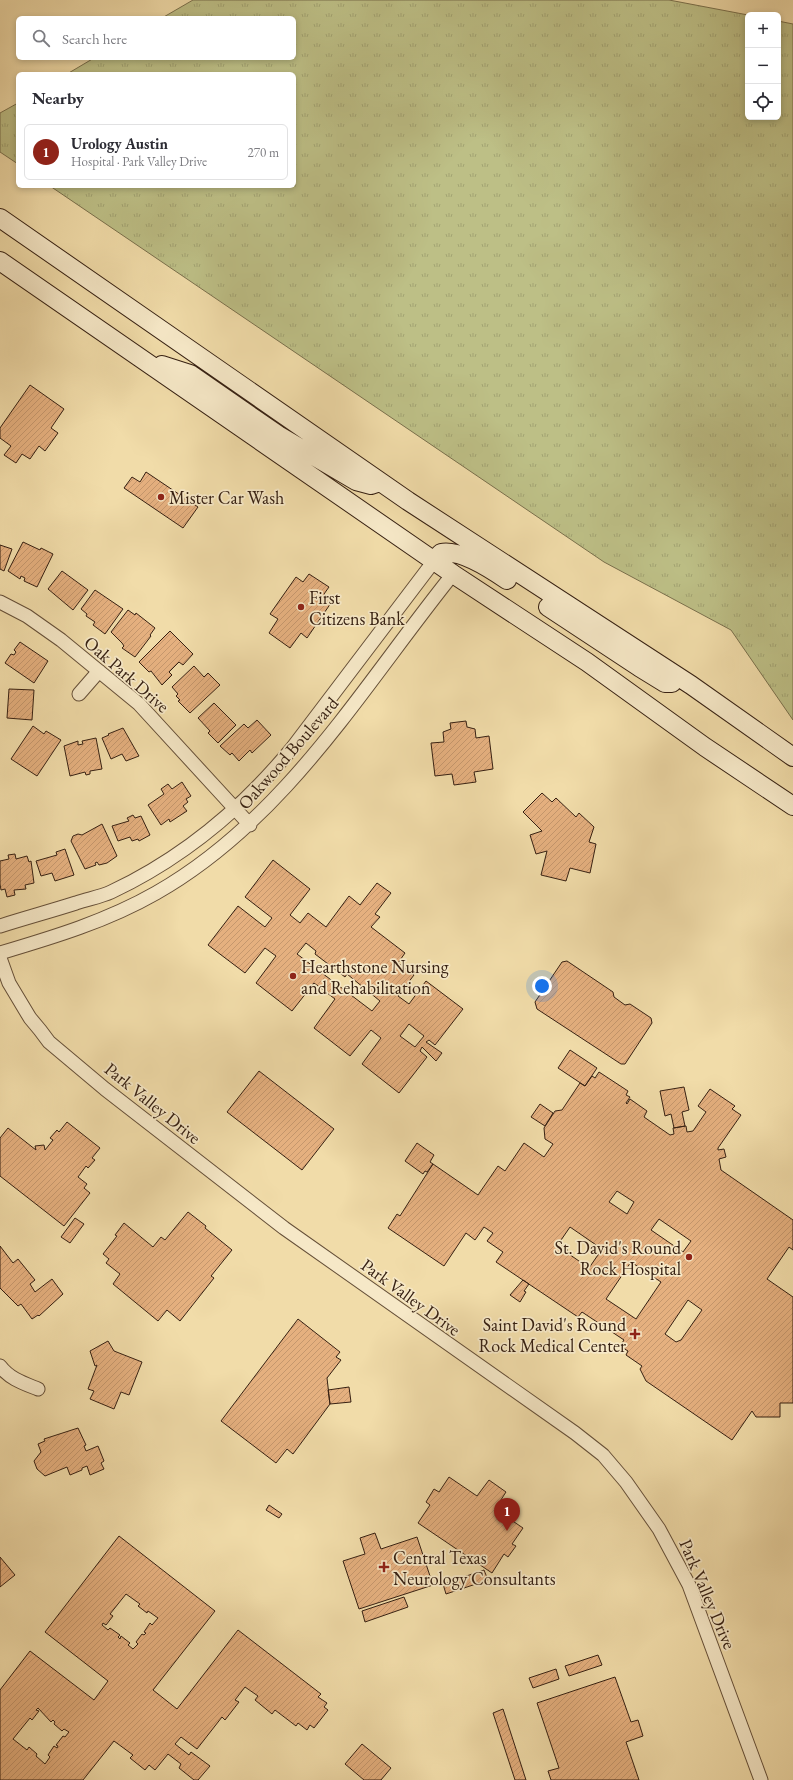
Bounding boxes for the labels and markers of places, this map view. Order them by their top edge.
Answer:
place label: Mister Car Wash [169,486,284,509]
marker: Mister Car Wash [156,492,166,502]
place label: First Citizens Bank [309,586,405,630]
marker: First Citizens Bank [296,602,306,612]
place label: Hearthstone Nursing and Rehabilitation [301,955,449,999]
marker: Hearthstone Nursing and Rehabilitation [288,971,298,981]
place label: St. David's Round Rock Hospital [555,1236,682,1280]
marker: St. David's Round Rock Hospital [684,1252,694,1262]
place label: Saint David's Round Rock Medical Center [479,1313,627,1357]
marker: Saint David's Round Rock Medical Center [629,1328,641,1340]
pin: 1 [494,1498,520,1531]
place label: Central Texas Neurology Consultants [393,1546,556,1590]
marker: Central Texas Neurology Consultants [378,1561,390,1573]

